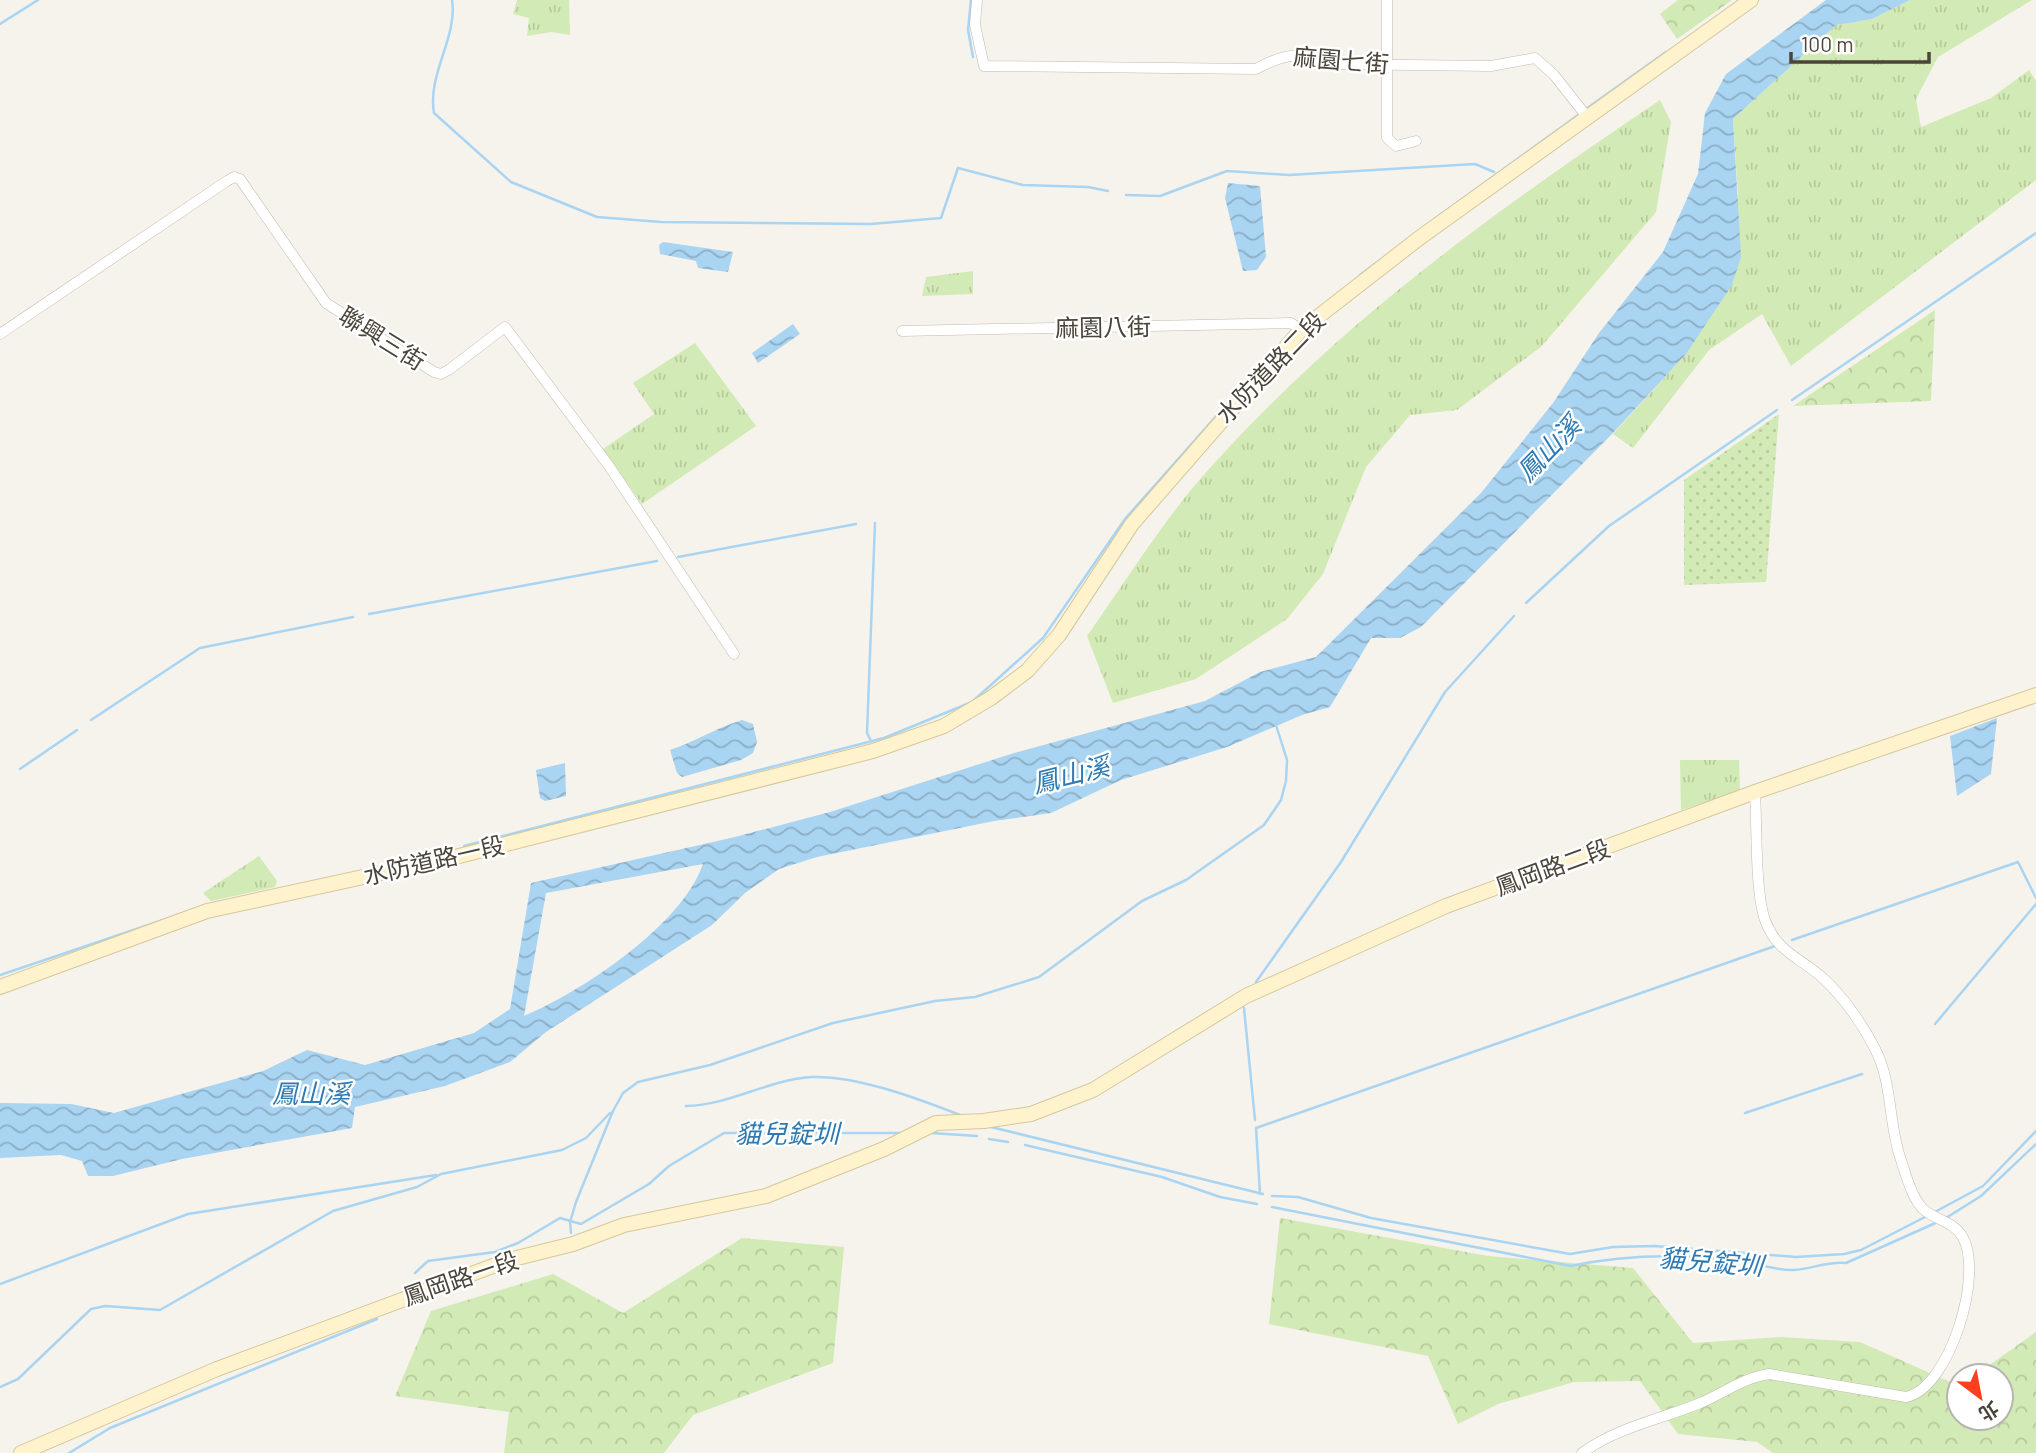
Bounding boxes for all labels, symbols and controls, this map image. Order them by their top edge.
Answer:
scale bar [1791,21,1929,65]
text: 100 m [1801,31,1854,56]
street label: 麻園七街 [1292,41,1390,78]
street label: 聯興三街 [334,300,431,375]
street label: 水防道路二段 [1209,305,1330,429]
street label: 麻園八街 [1055,311,1151,342]
water label: 鳳山溪 [1510,406,1589,487]
water label: 鳳山溪 [1029,748,1116,798]
street label: 水防道路一段 [360,829,507,890]
street label: 鳳岡路二段 [1491,832,1614,901]
water label: 鳳山溪 [272,1077,354,1108]
water label: 貓兒錠圳 [735,1117,843,1148]
water label: 貓兒錠圳 [1658,1241,1768,1281]
street label: 鳳岡路一段 [399,1244,522,1311]
north arrow [1945,1362,2015,1432]
text: 北 [1975,1397,2003,1427]

